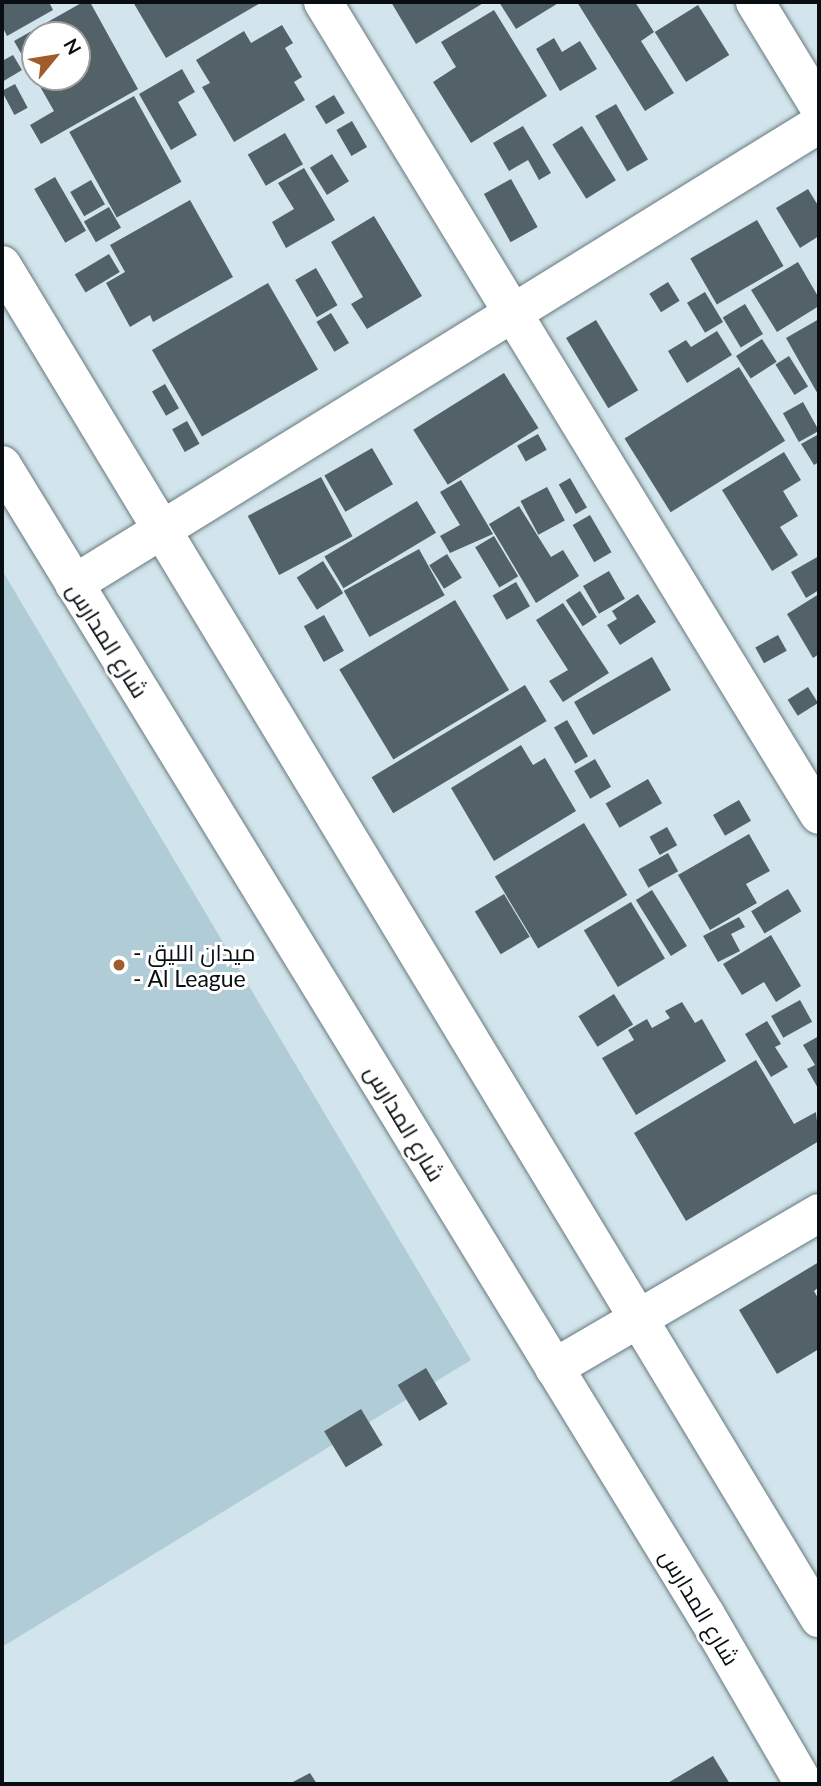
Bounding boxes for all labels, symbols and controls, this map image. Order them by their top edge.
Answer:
north arrow [21,21,91,91]
text: N [59,34,87,58]
street label: شارع المدارس [62,577,154,703]
place label: - ميدان الليق - Al League [133,938,256,992]
marker: - ميدان الليق - Al League [111,957,127,973]
street label: شارع المدارس [359,1060,451,1186]
street label: شارع المدارس [654,1544,746,1670]

